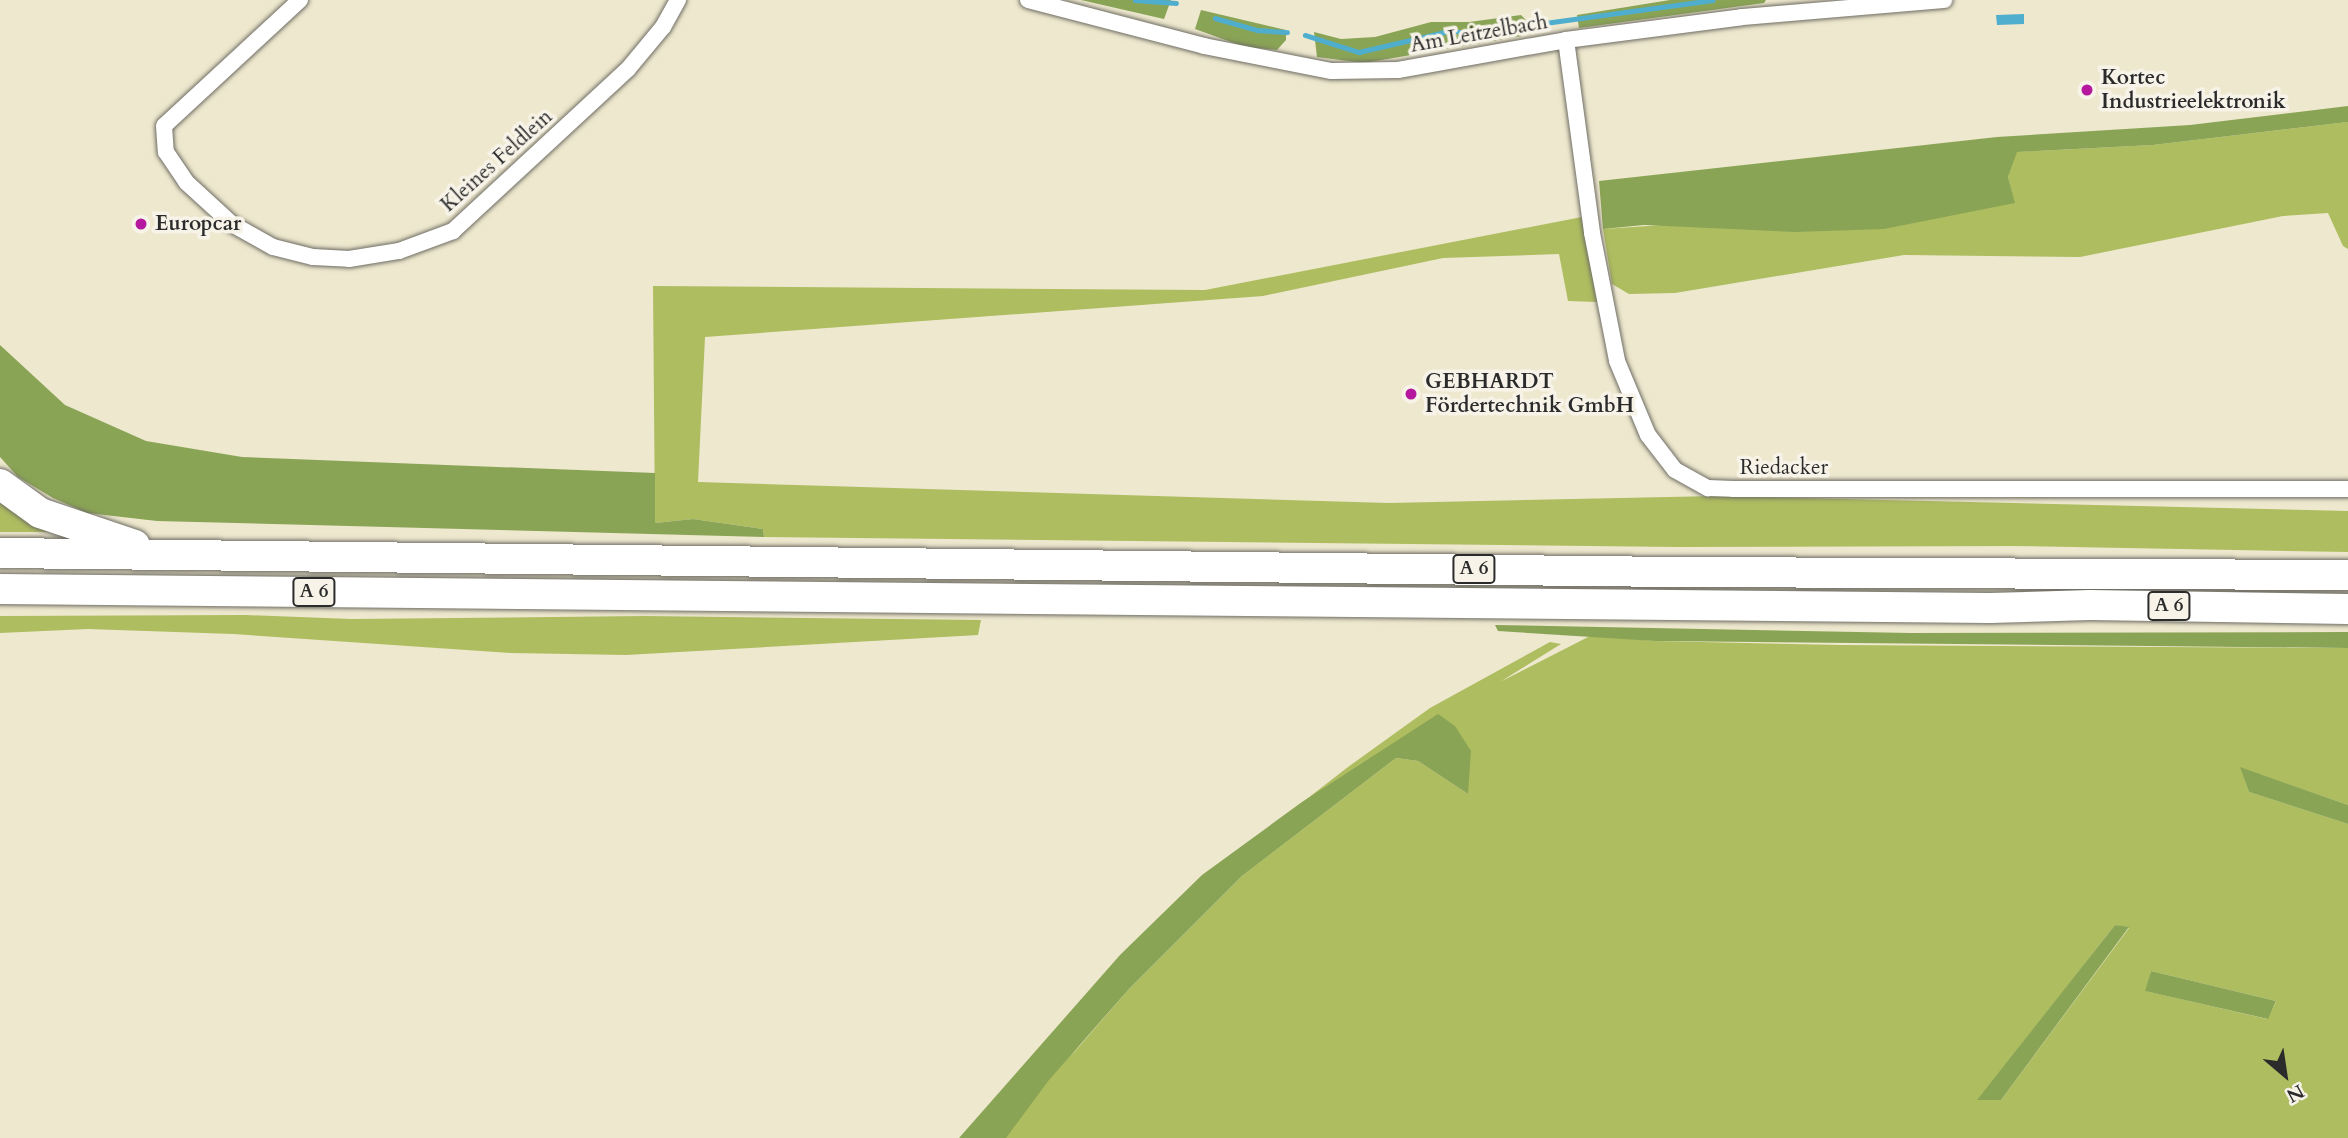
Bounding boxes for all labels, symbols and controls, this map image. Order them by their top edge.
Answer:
street label: Am Leitzelbach [1408,10,1550,58]
place label: Kortec Industrieelektronik [2101,65,2286,115]
marker: Kortec Industrieelektronik [2079,82,2095,98]
street label: Kleines Feldlein [436,104,558,218]
place label: Europcar [155,211,242,237]
marker: Europcar [133,216,149,232]
place label: GEBHARDT Fördertechnik GmbH [1425,369,1634,419]
marker: GEBHARDT Fördertechnik GmbH [1403,386,1419,402]
street label: Riedacker [1740,455,1828,481]
road number: A 6 [1451,554,1497,584]
road number: A 6 [291,576,337,608]
road number: A 6 [2146,590,2192,622]
north arrow [2250,1040,2320,1110]
text: N [2282,1078,2309,1109]

